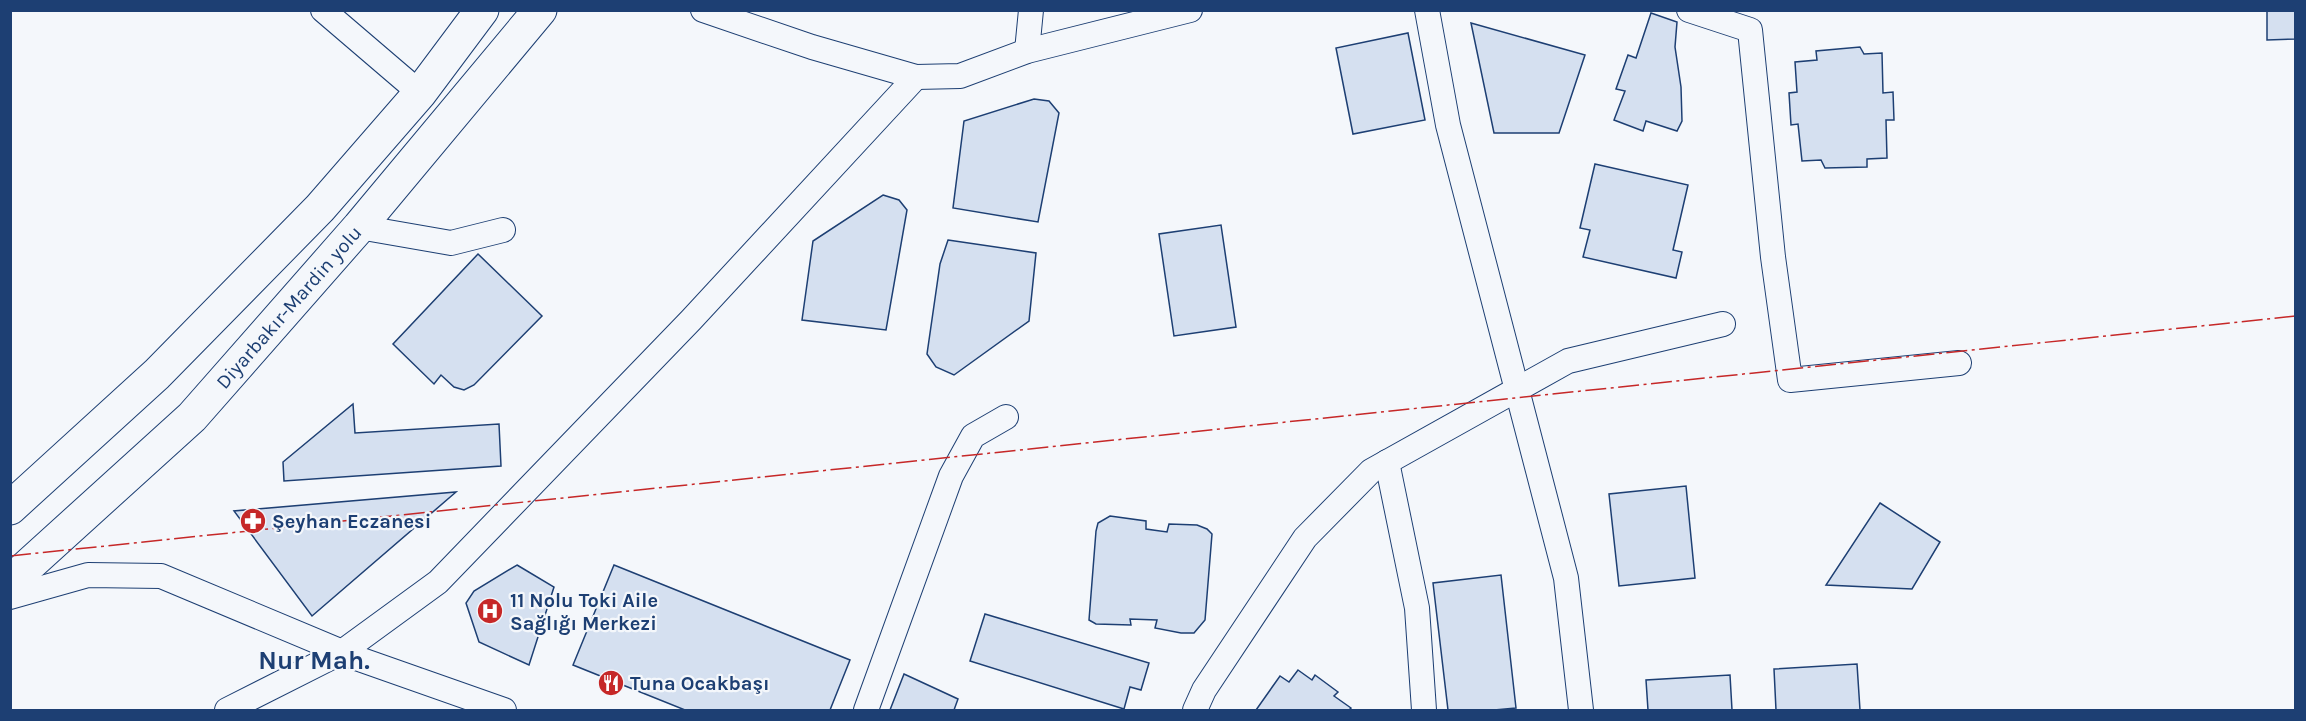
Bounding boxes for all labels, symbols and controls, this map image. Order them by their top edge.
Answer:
street label: Diyarbakır-Mardin yolu [211,221,366,393]
pharmacy icon: Şeyhan Eczanesi [238,506,268,536]
place label: Şeyhan Eczanesi [272,510,431,533]
place label: 11 Nolu Toki Aile Sağlığı Merkezi [510,589,658,635]
hospital icon: 11 Nolu Toki Aile Sağlığı Merkezi [475,596,505,626]
district label: Nur Mah. [258,645,370,676]
restaurant icon: Tuna Ocakbaşı [596,668,626,698]
place label: Tuna Ocakbaşı [630,672,770,695]

